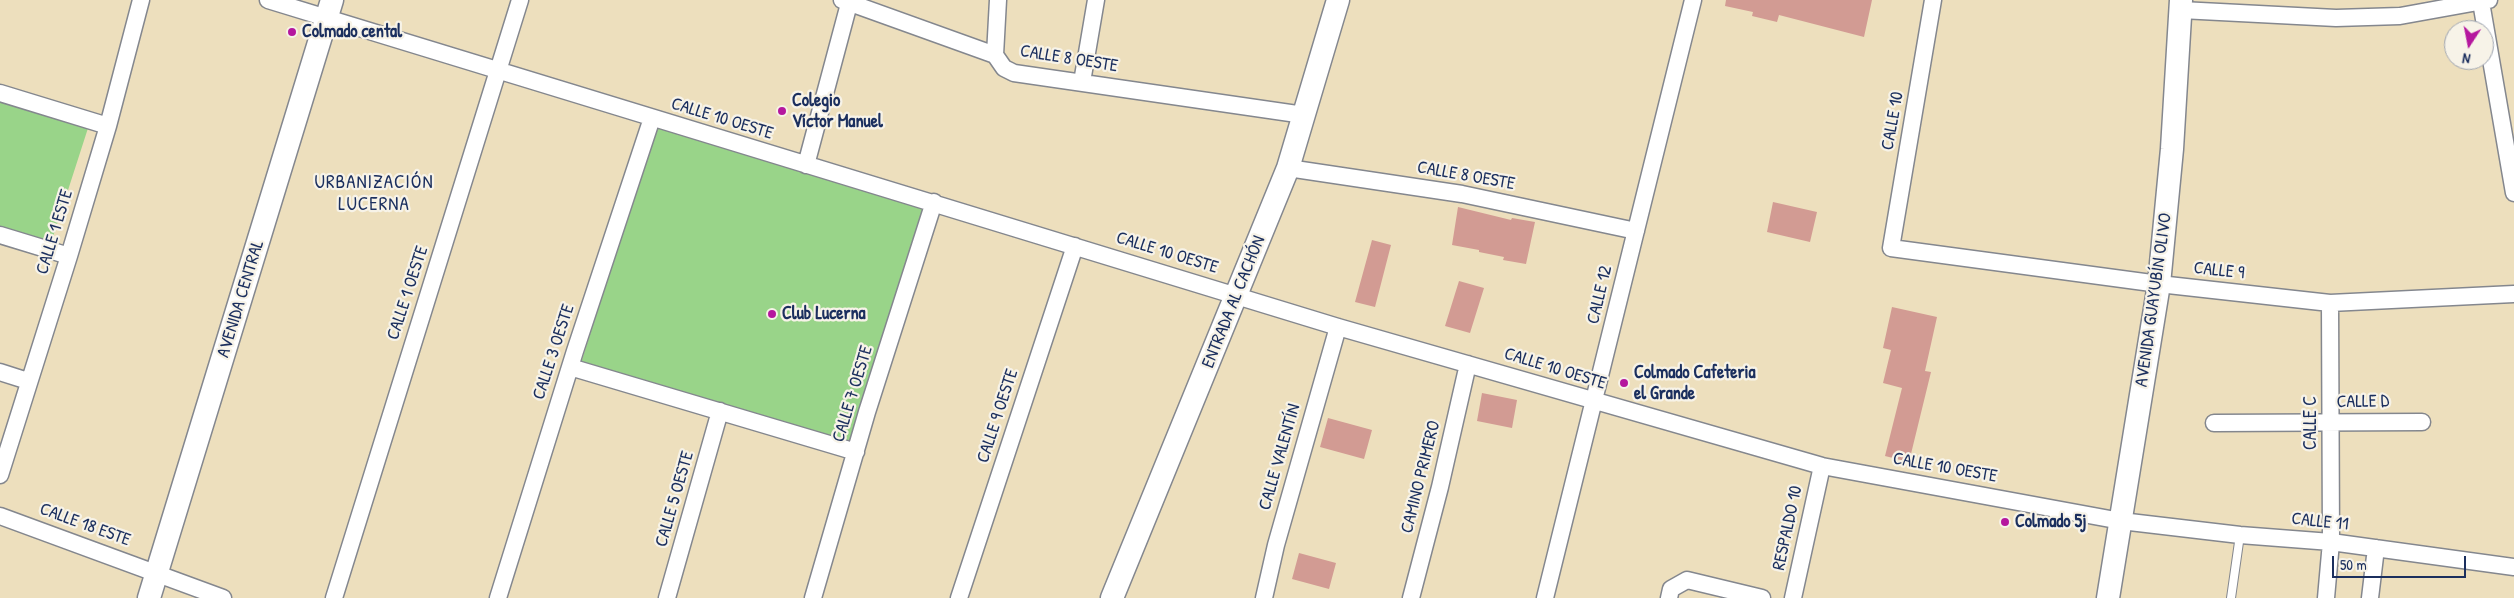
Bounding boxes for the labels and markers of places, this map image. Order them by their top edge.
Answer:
place label: Colmado cental [302,21,402,43]
marker: Colmado cental [286,26,298,38]
place label: Colegio Víctor Manuel [792,90,883,132]
marker: Colegio Víctor Manuel [776,105,788,117]
place label: Club Lucerna [782,303,866,325]
marker: Club Lucerna [766,308,778,320]
place label: Colmado Cafeteria el Grande [1634,362,1756,404]
marker: Colmado Cafeteria el Grande [1618,377,1630,389]
place label: Colmado 5j [2015,511,2086,533]
marker: Colmado 5j [1999,516,2011,528]

